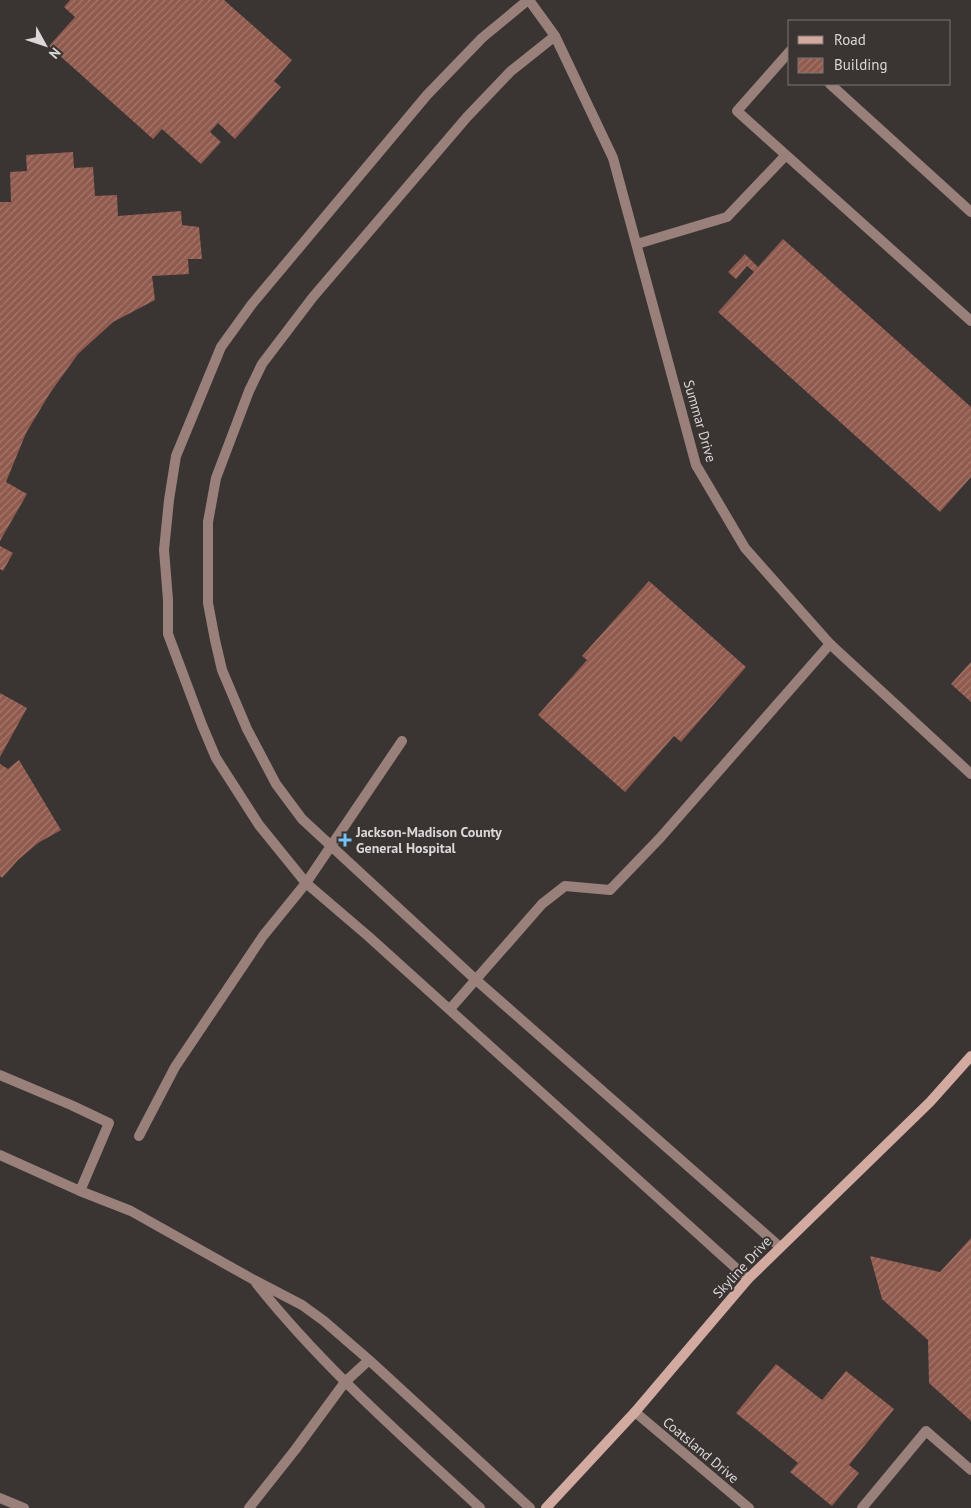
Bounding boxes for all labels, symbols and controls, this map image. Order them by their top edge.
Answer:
north arrow [20,20,70,70]
legend [788,20,951,85]
text: Road [834,30,866,49]
text: N [45,44,65,63]
text: Building [834,55,888,74]
street label: Summar Drive [680,378,720,464]
place label: Jackson-Madison County General Hospital [355,823,502,857]
marker: Jackson-Madison County General Hospital [338,833,352,847]
street label: Skyline Drive [709,1232,775,1302]
street label: Coatsland Drive [659,1413,743,1487]

